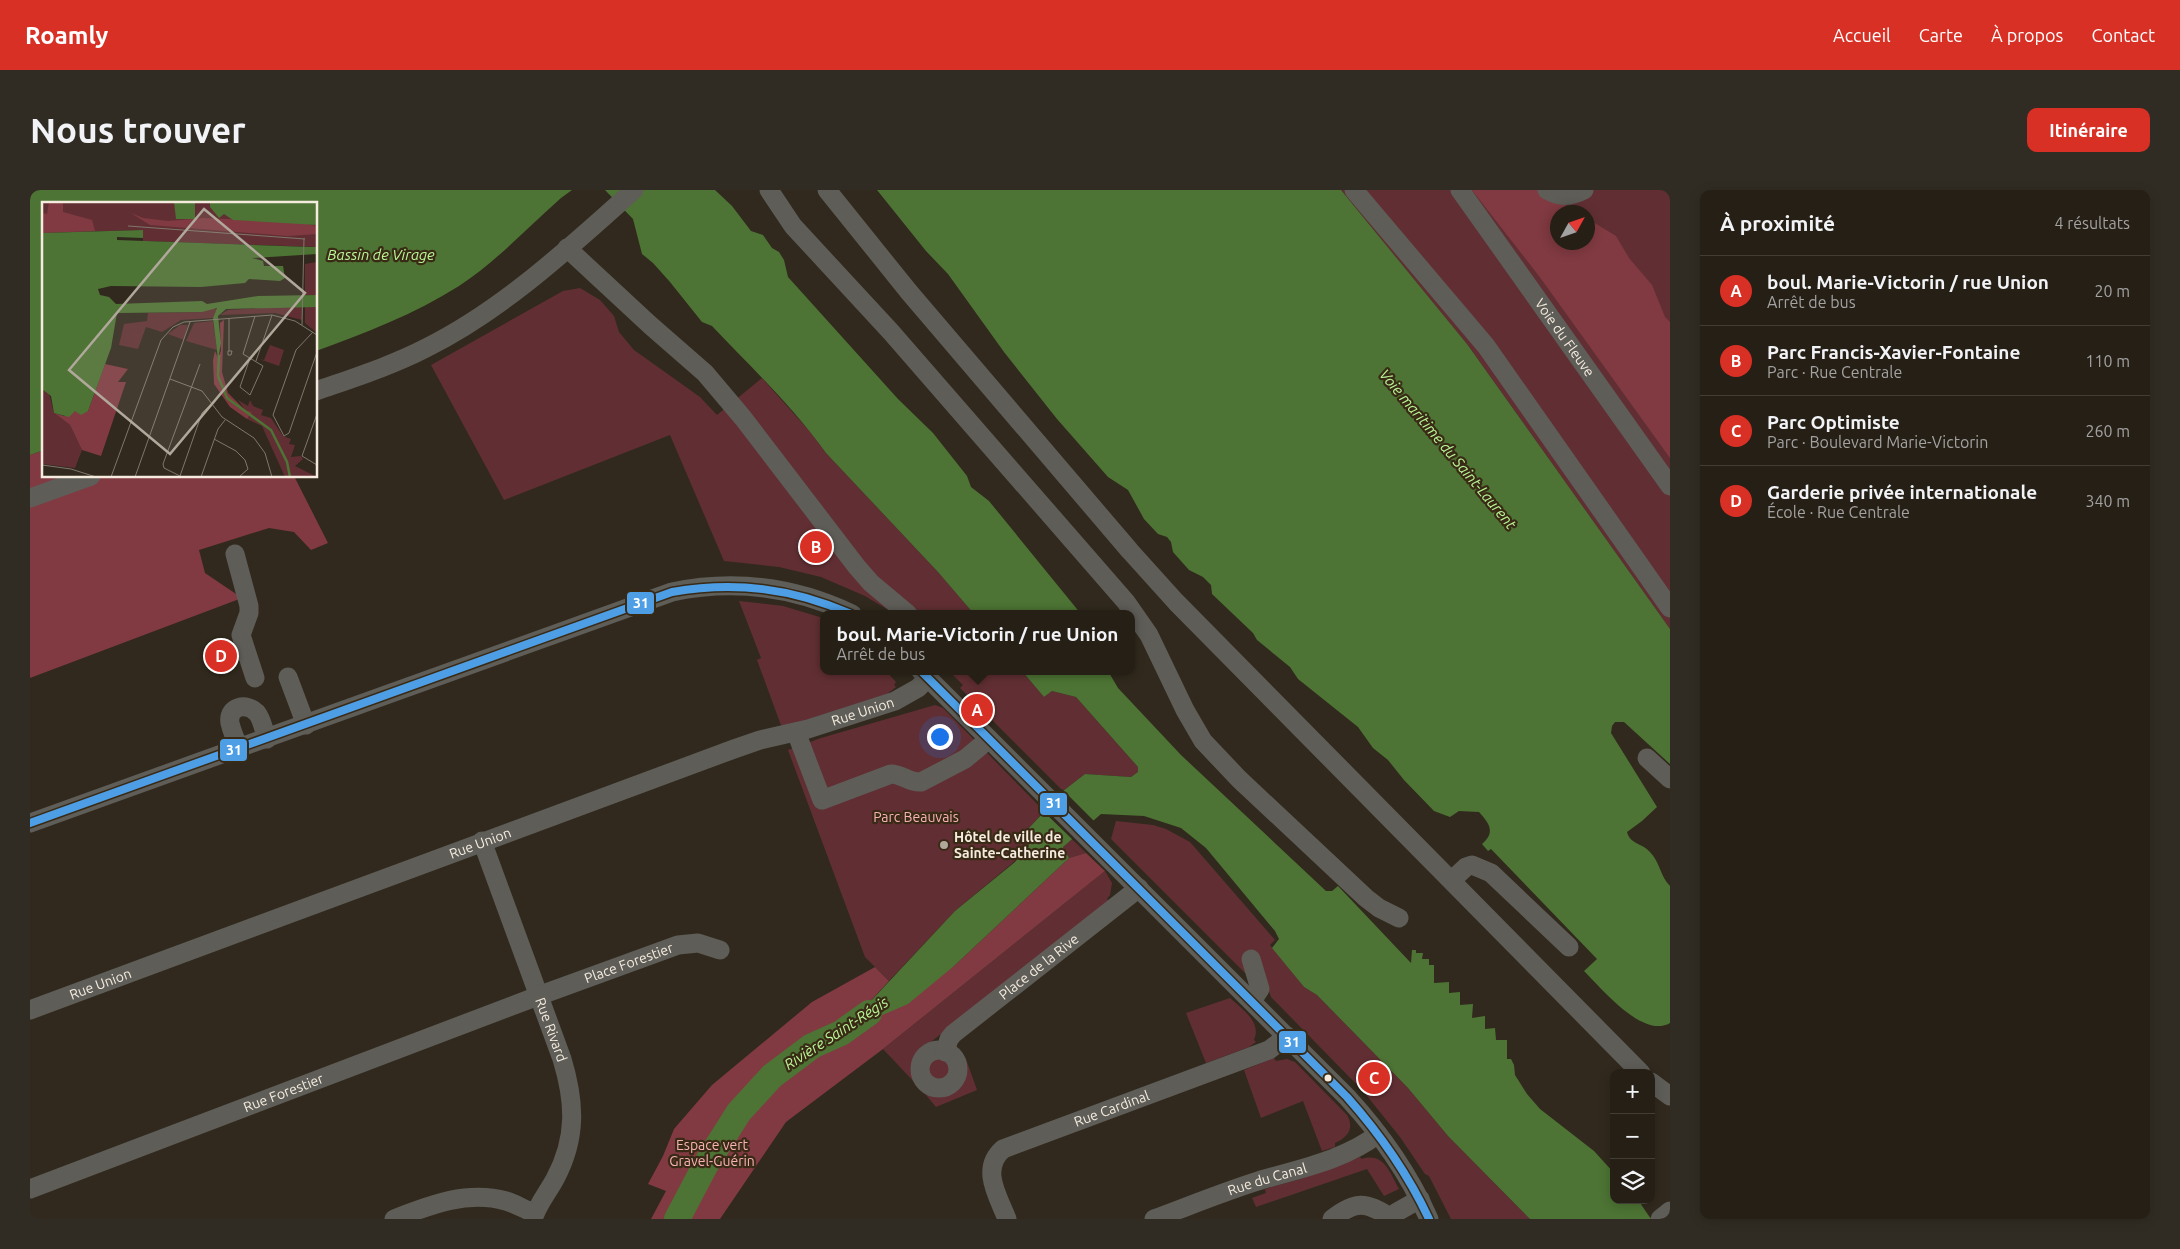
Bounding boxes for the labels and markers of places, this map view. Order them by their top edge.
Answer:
pin: B [800,528,832,566]
pin: D [205,637,237,675]
pin: A [961,691,993,729]
place label: Hôtel de ville de Sainte-Catherine [954,829,1065,861]
marker: Hôtel de ville de Sainte-Catherine [938,839,950,851]
pin: C [1358,1059,1390,1097]
unlabelled marker [1323,1073,1333,1083]

